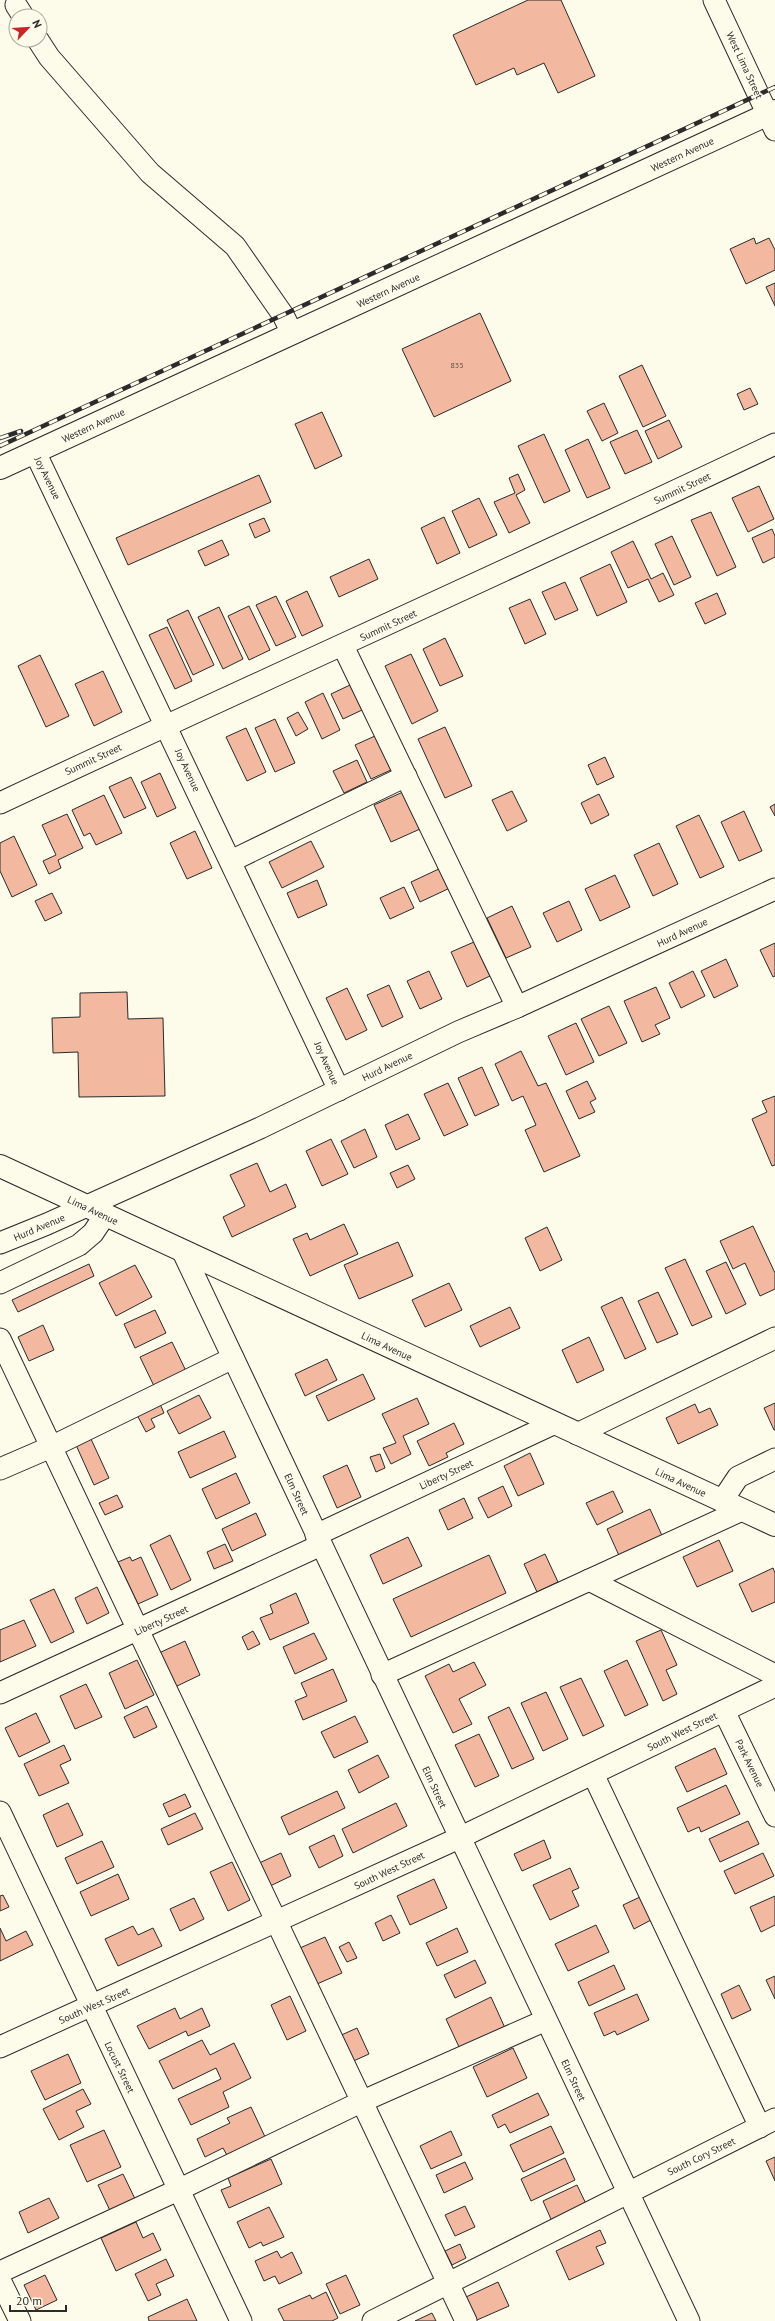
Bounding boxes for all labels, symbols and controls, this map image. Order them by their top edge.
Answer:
north arrow [8,8,48,48]
text: N [29,18,45,30]
street label: West Lima Street [723,30,766,101]
street label: Western Avenue [649,134,716,175]
street label: Western Avenue [355,270,422,311]
house number: 835 [450,360,464,370]
street label: Western Avenue [60,405,127,446]
street label: Joy Avenue [31,454,63,502]
street label: Summit Street [652,469,713,507]
street label: Summit Street [358,606,419,644]
street label: Summit Street [63,740,124,778]
street label: Joy Avenue [172,746,203,794]
street label: Hurd Avenue [655,915,710,950]
street label: Joy Avenue [311,1039,342,1087]
street label: Hurd Avenue [360,1049,415,1084]
street label: Lima Avenue [65,1193,120,1228]
street label: Hurd Avenue [12,1211,67,1244]
street label: Lima Avenue [359,1329,414,1364]
street label: Liberty Street [417,1456,476,1493]
street label: Lima Avenue [653,1465,708,1500]
street label: Elm Street [281,1471,312,1518]
street label: Liberty Street [132,1602,191,1639]
street label: South West Street [645,1709,720,1754]
street label: Park Avenue [732,1737,767,1789]
street label: Elm Street [419,1764,450,1811]
street label: South West Street [352,1848,427,1892]
street label: South West Street [57,1984,132,2027]
street label: Locust Street [102,2039,138,2096]
street label: Elm Street [558,2057,589,2104]
street label: South Cory Street [665,2134,738,2179]
scale bar [10,2287,66,2313]
text: 20 m [16,2293,42,2308]

